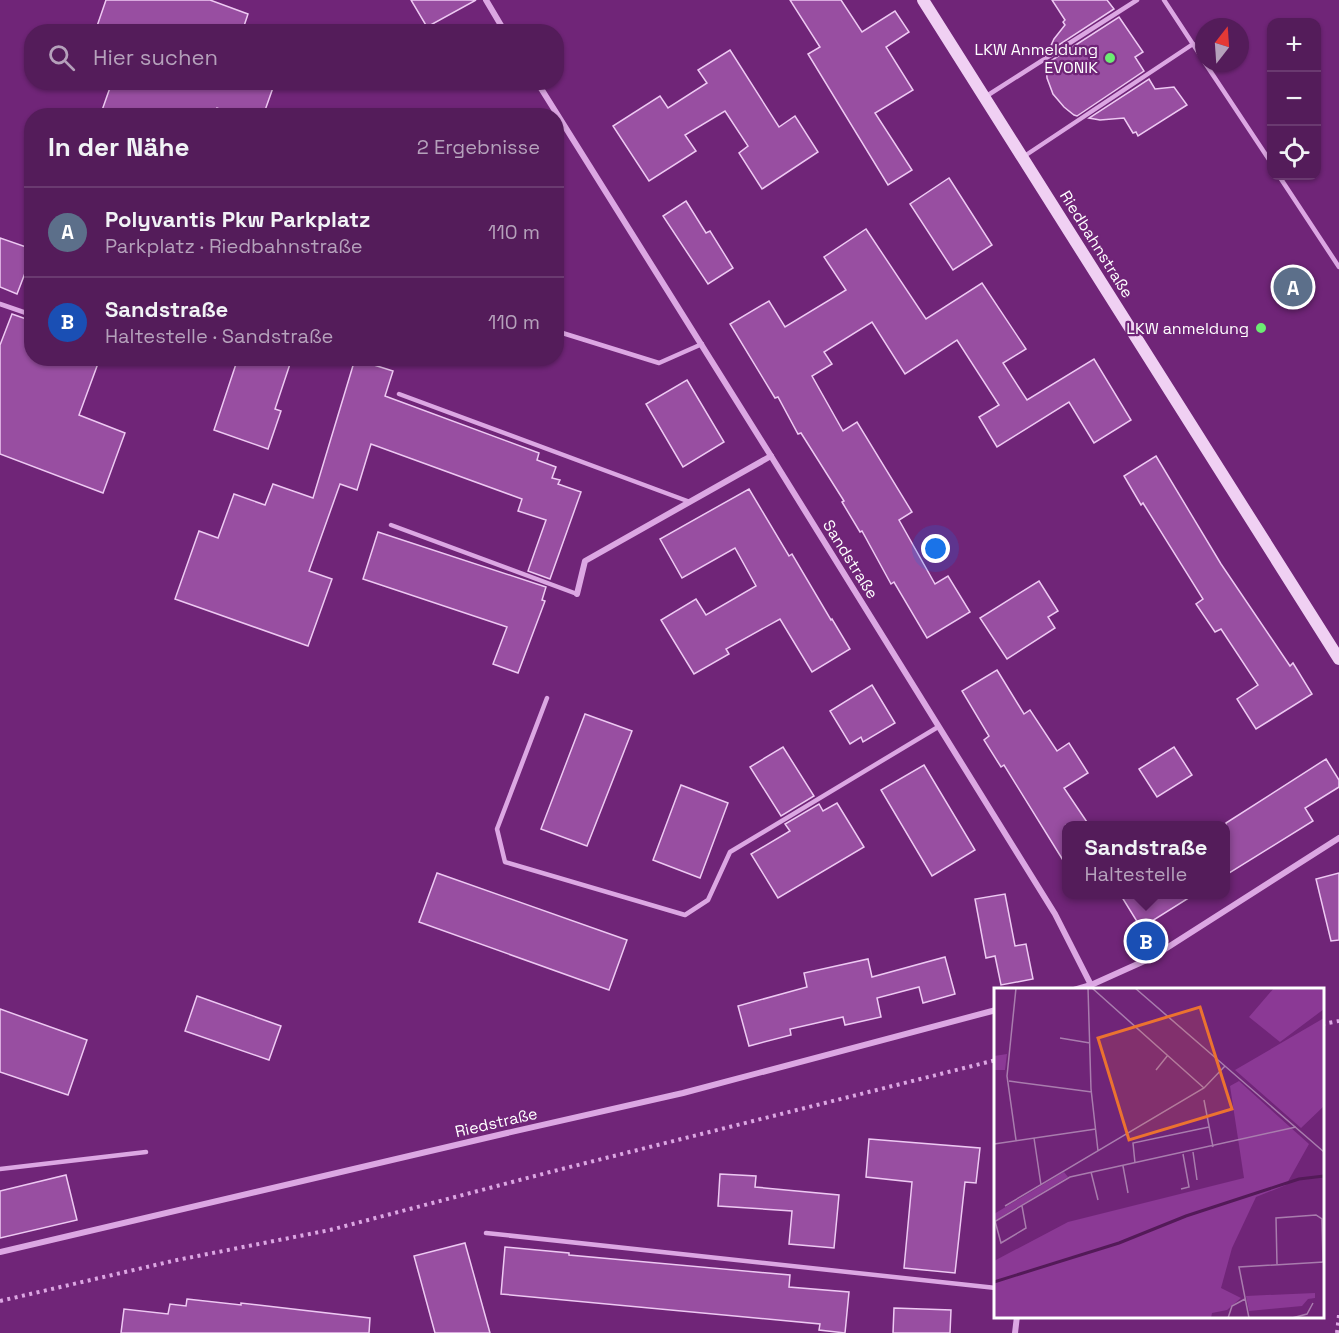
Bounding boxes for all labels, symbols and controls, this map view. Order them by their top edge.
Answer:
north arrow [1195,18,1249,72]
map controls [1267,18,1321,180]
button: + [1267,18,1321,72]
search box [24,24,564,90]
place label: LKW Anmeldung EVONIK [975,39,1098,78]
icon: search [45,41,78,74]
text: Hier suchen [93,43,218,71]
marker: LKW Anmeldung EVONIK [1103,51,1117,65]
button: − [1267,72,1321,126]
button: locate [1267,126,1321,180]
text: In der Nähe [48,130,189,164]
text: 2 Ergebnisse [417,134,540,160]
street label: Riedbahnstraße [1055,187,1138,302]
text: Polyvantis Pkw Parkplatz [105,205,370,233]
text: A [61,219,74,245]
text: 110 m [488,219,540,245]
text: Parkplatz · Riedbahnstraße [105,233,363,259]
pin: A [1274,264,1312,310]
text: Sandstraße [105,295,228,323]
text: B [61,309,74,335]
text: 110 m [488,309,540,335]
place label: LKW anmeldung [1126,318,1249,339]
marker: LKW anmeldung [1254,321,1268,335]
text: Haltestelle · Sandstraße [105,323,333,349]
street label: Sandstraße [818,516,883,603]
your location [921,534,950,563]
popup [1062,821,1230,899]
text: Sandstraße [1084,833,1208,861]
text: Haltestelle [1084,861,1187,887]
pin: B [1126,918,1166,964]
inset map [994,988,1324,1318]
street label: Riedstraße [453,1103,539,1142]

